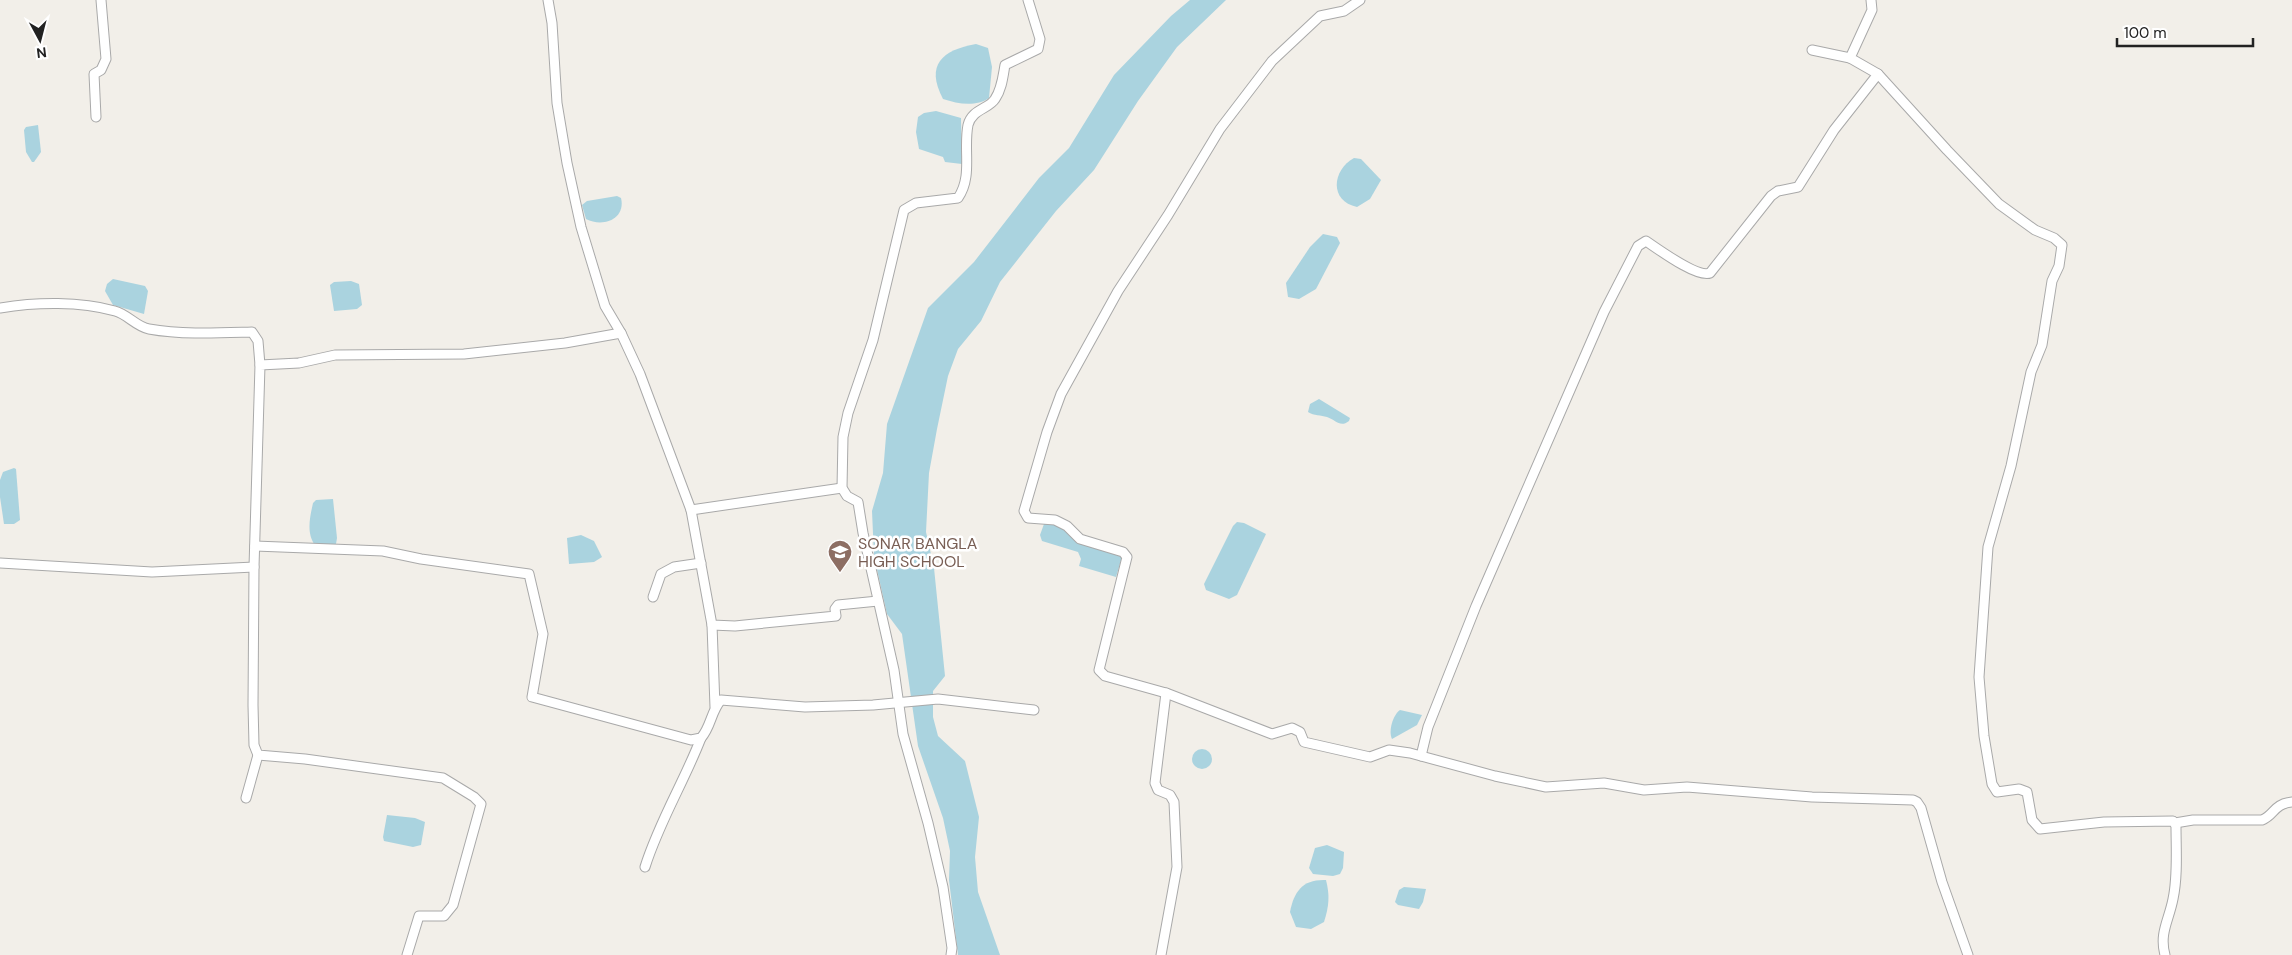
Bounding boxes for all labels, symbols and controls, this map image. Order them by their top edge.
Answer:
north arrow [15,15,65,65]
scale bar [2117,15,2253,47]
text: 100 m [2124,23,2167,43]
text: N [35,43,48,62]
place label: SONAR BANGLA HIGH SCHOOL [858,533,978,572]
school or university icon: SONAR BANGLA HIGH SCHOOL [827,539,853,573]

